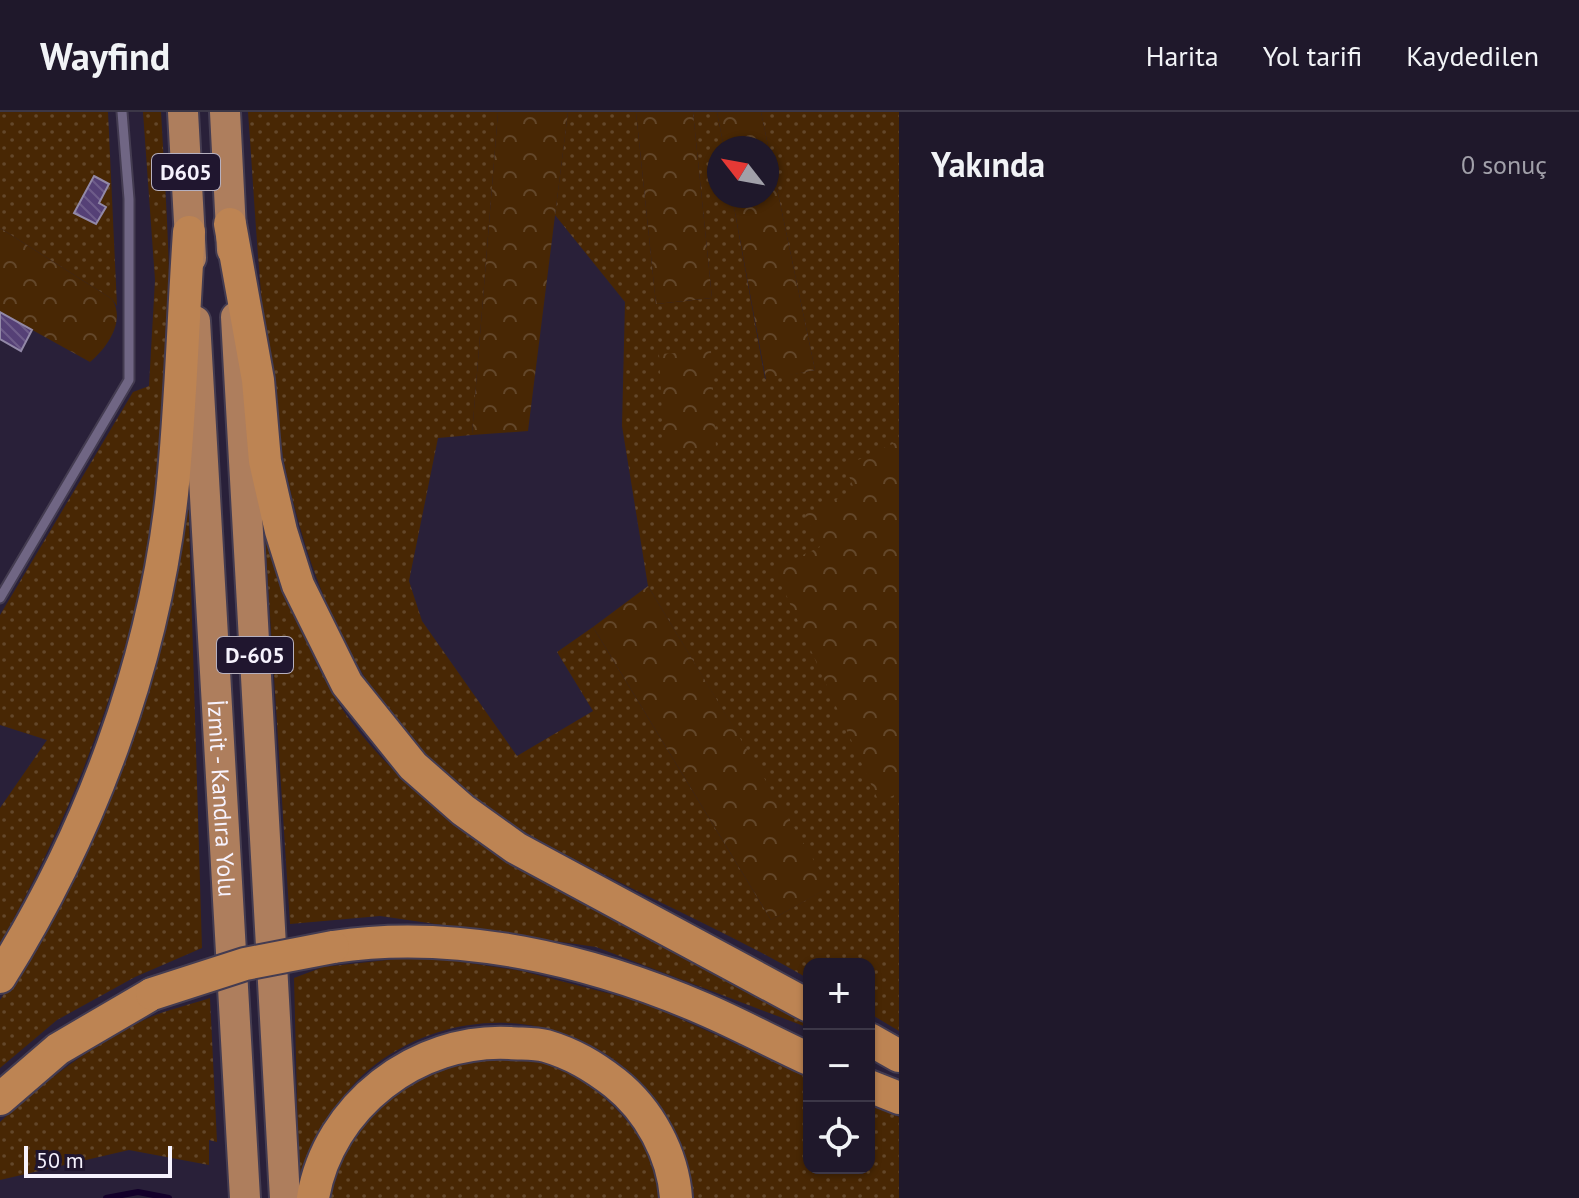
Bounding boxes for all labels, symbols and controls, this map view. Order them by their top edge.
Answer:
text: Wayfind [40,31,170,80]
text: Harita [1146,37,1219,74]
text: Yol tarifi [1263,37,1362,74]
text: Kaydedilen [1406,37,1539,74]
north arrow [707,136,779,208]
text: Yakında [931,142,1045,186]
text: 0 sonuç [1461,148,1547,181]
road number: D605 [152,154,220,190]
road number: D-605 [217,637,293,673]
street label: İzmit - Kandıra Yolu [201,699,243,898]
map controls [803,958,875,1174]
button: + [803,958,875,1030]
button: − [803,1030,875,1102]
button: locate [803,1102,875,1174]
scale bar [24,1142,172,1178]
text: 50 m [36,1146,84,1174]

